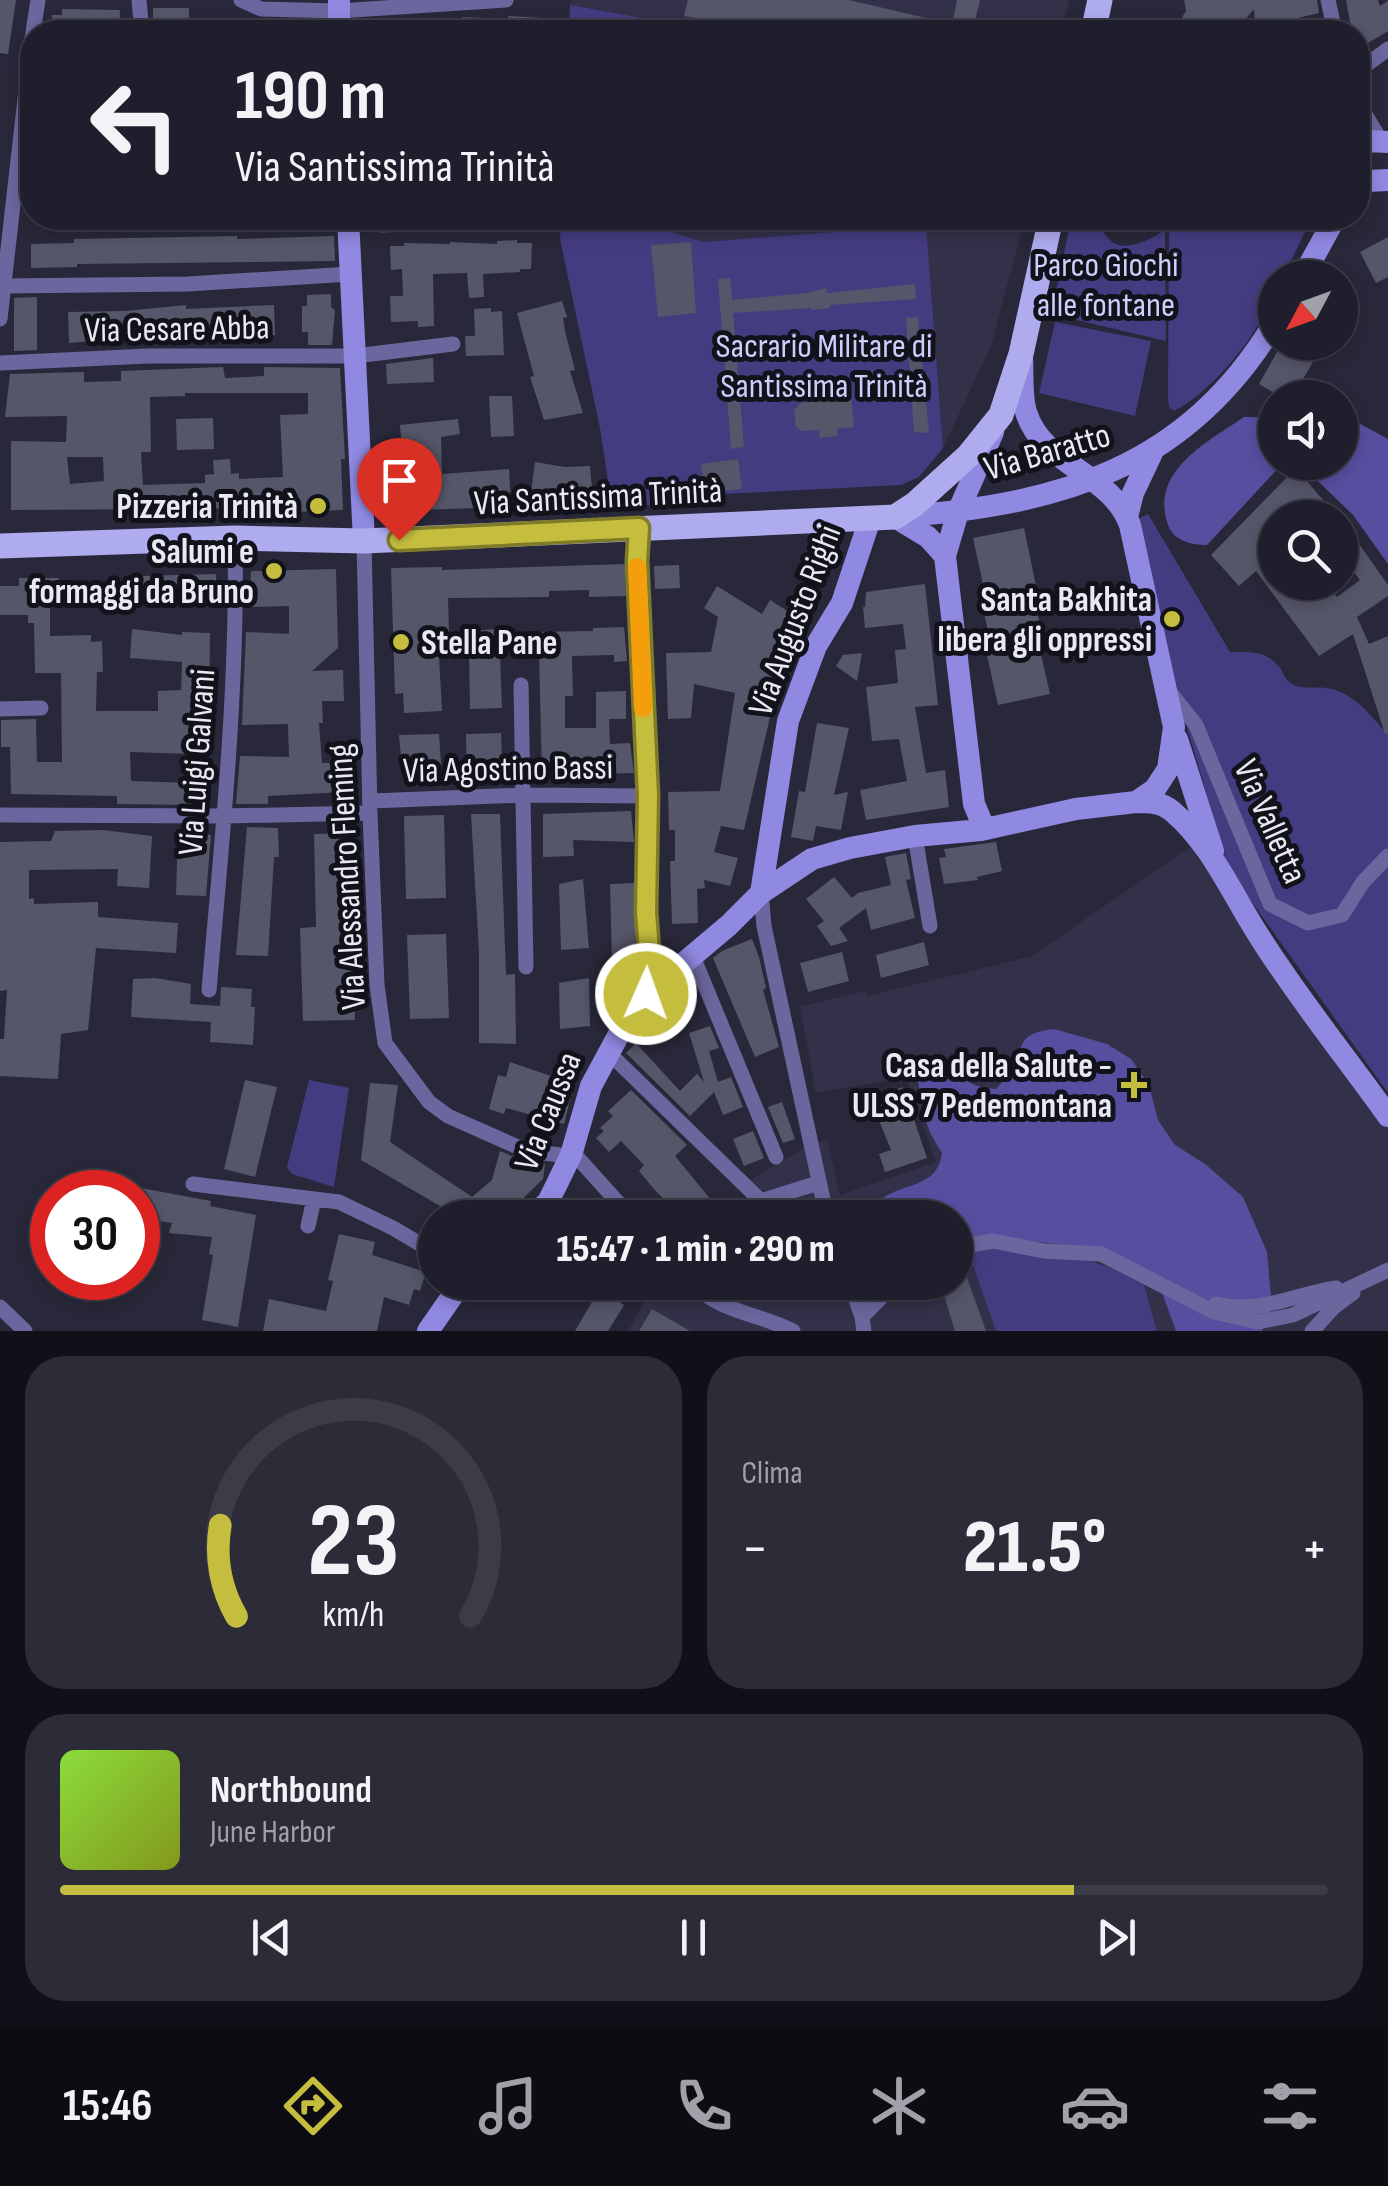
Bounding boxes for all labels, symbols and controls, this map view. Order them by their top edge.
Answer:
text: 190 m [235,55,386,139]
icon: left [70,60,200,190]
text: Via Santissima Trinità [235,140,555,195]
park label: Parco Giochi alle fontane [1033,244,1179,327]
north arrow [1258,260,1358,360]
map controls [1258,260,1358,600]
street label: Via Cesare Abba [84,306,270,353]
park label: Sacrario Militare di Santissima Trinità [715,325,933,408]
button: sound [1258,380,1358,480]
street label: Via Baratto [979,414,1115,491]
pin [357,438,442,541]
icon: arrive [372,453,427,508]
street label: Via Santissima Trinità [473,470,723,525]
place label: Pizzeria Trinità [116,486,298,529]
marker: Pizzeria Trinità [307,495,329,517]
button: search [1258,500,1358,600]
street label: Via Augusto Righi [739,519,851,722]
place label: Salumi e formaggi da Bruno [29,531,254,614]
marker: Salumi e formaggi da Bruno [263,560,285,582]
place label: Santa Bakhita libera gli oppressi [938,579,1152,662]
marker: Santa Bakhita libera gli oppressi [1161,608,1183,630]
place label: Stella Pane [421,622,557,665]
marker: Stella Pane [390,631,412,653]
street label: Via Luigi Galvani [170,667,225,857]
street label: Via Alessandro Fleming [319,743,376,1011]
street label: Via Agostino Bassi [402,746,614,793]
street label: Via Valletta [1223,753,1316,890]
position arrow [594,942,698,1046]
place label: Casa della Salute - ULSS 7 Pedemontana [852,1045,1112,1128]
street label: Via Caussa [505,1046,592,1177]
marker: Casa della Salute - ULSS 7 Pedemontana [1121,1072,1147,1098]
speed limit sign: 30 [30,1170,160,1300]
text: 15:47 · 1 min · 290 m [557,1227,834,1272]
text: Clima [742,1454,802,1493]
text: 23 [307,1480,399,1605]
text: 21.5° [963,1503,1106,1594]
text: − [742,1516,768,1583]
text: + [1301,1516,1328,1583]
text: km/h [322,1594,384,1637]
text: Northbound [210,1768,372,1813]
text: June Harbor [210,1813,335,1852]
icon: previous [244,1910,299,1965]
icon: pause [666,1910,721,1965]
icon: next [1089,1910,1144,1965]
icon: directions [278,2071,348,2141]
icon: music [473,2071,543,2141]
icon: phone [669,2071,739,2141]
icon: climate [864,2071,934,2141]
icon: car [1060,2071,1130,2141]
icon: filters [1255,2071,1325,2141]
text: 15:46 [63,2079,152,2134]

